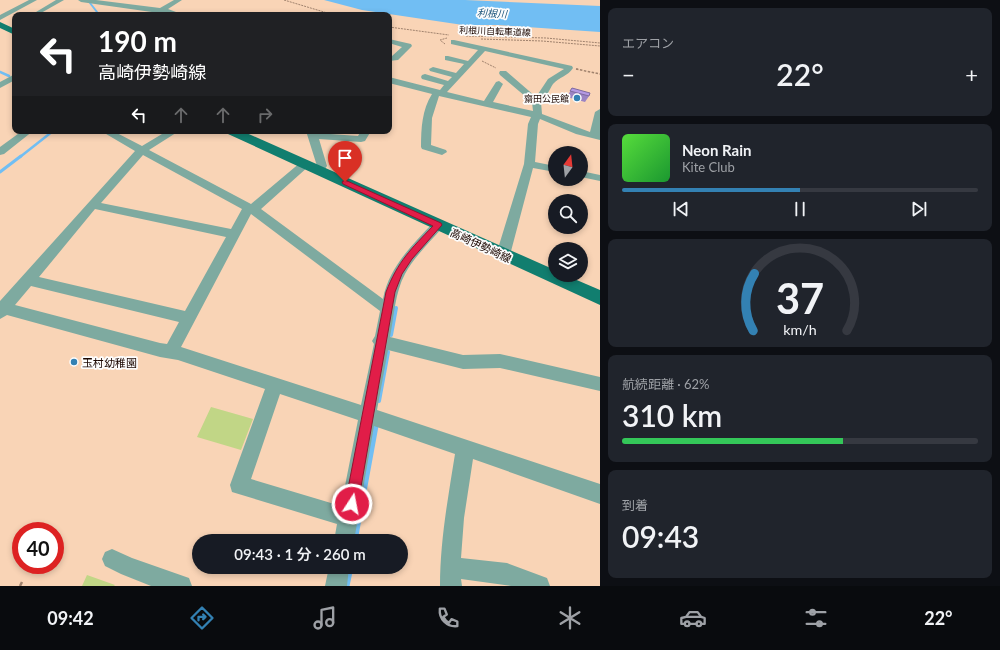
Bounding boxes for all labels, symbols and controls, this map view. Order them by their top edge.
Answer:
water label: 利根川 [477,6,508,20]
text: 190 m [98,24,177,58]
street label: 利根川自転車道線 [459,24,532,38]
icon: left [32,28,84,80]
text: エアコン [622,35,674,51]
text: 22° [776,56,824,92]
text: 高崎伊勢崎線 [98,61,206,83]
text: − [622,61,635,88]
text: + [965,61,978,88]
place label: 齋田公民館 [524,93,569,104]
marker: 齋田公民館 [572,93,582,103]
icon: left [128,104,150,126]
icon: ahead [170,104,192,126]
icon: ahead [212,104,234,126]
icon: right [254,104,276,126]
pin [328,141,362,182]
text: Neon Rain [682,141,751,159]
north arrow [548,146,588,186]
map controls [548,146,588,282]
icon: arrive [334,147,356,169]
text: Kite Club [682,159,735,175]
button: search [548,194,588,234]
icon: previous [670,198,692,220]
icon: pause [789,198,811,220]
icon: next [908,198,930,220]
street label: 高崎伊勢崎線 [448,225,514,265]
button: layers [548,242,588,282]
text: 37 [776,273,824,323]
text: km/h [783,321,817,338]
place label: 玉村幼稚園 [82,356,137,369]
marker: 玉村幼稚園 [69,357,79,367]
text: 航続距離 · 62% [622,376,710,392]
text: 310 km [622,397,722,433]
position arrow [331,483,373,525]
text: 到着 [622,497,648,513]
text: 09:43 [622,518,699,554]
speed limit sign: 40 [12,522,64,574]
text: 09:43 · 1 分 · 260 m [234,545,366,563]
icon: directions [188,604,216,632]
icon: music [311,604,339,632]
icon: phone [434,604,462,632]
icon: climate [556,604,584,632]
icon: car [679,604,707,632]
icon: filters [802,604,830,632]
text: 09:42 [47,607,94,629]
text: 22° [924,607,953,629]

